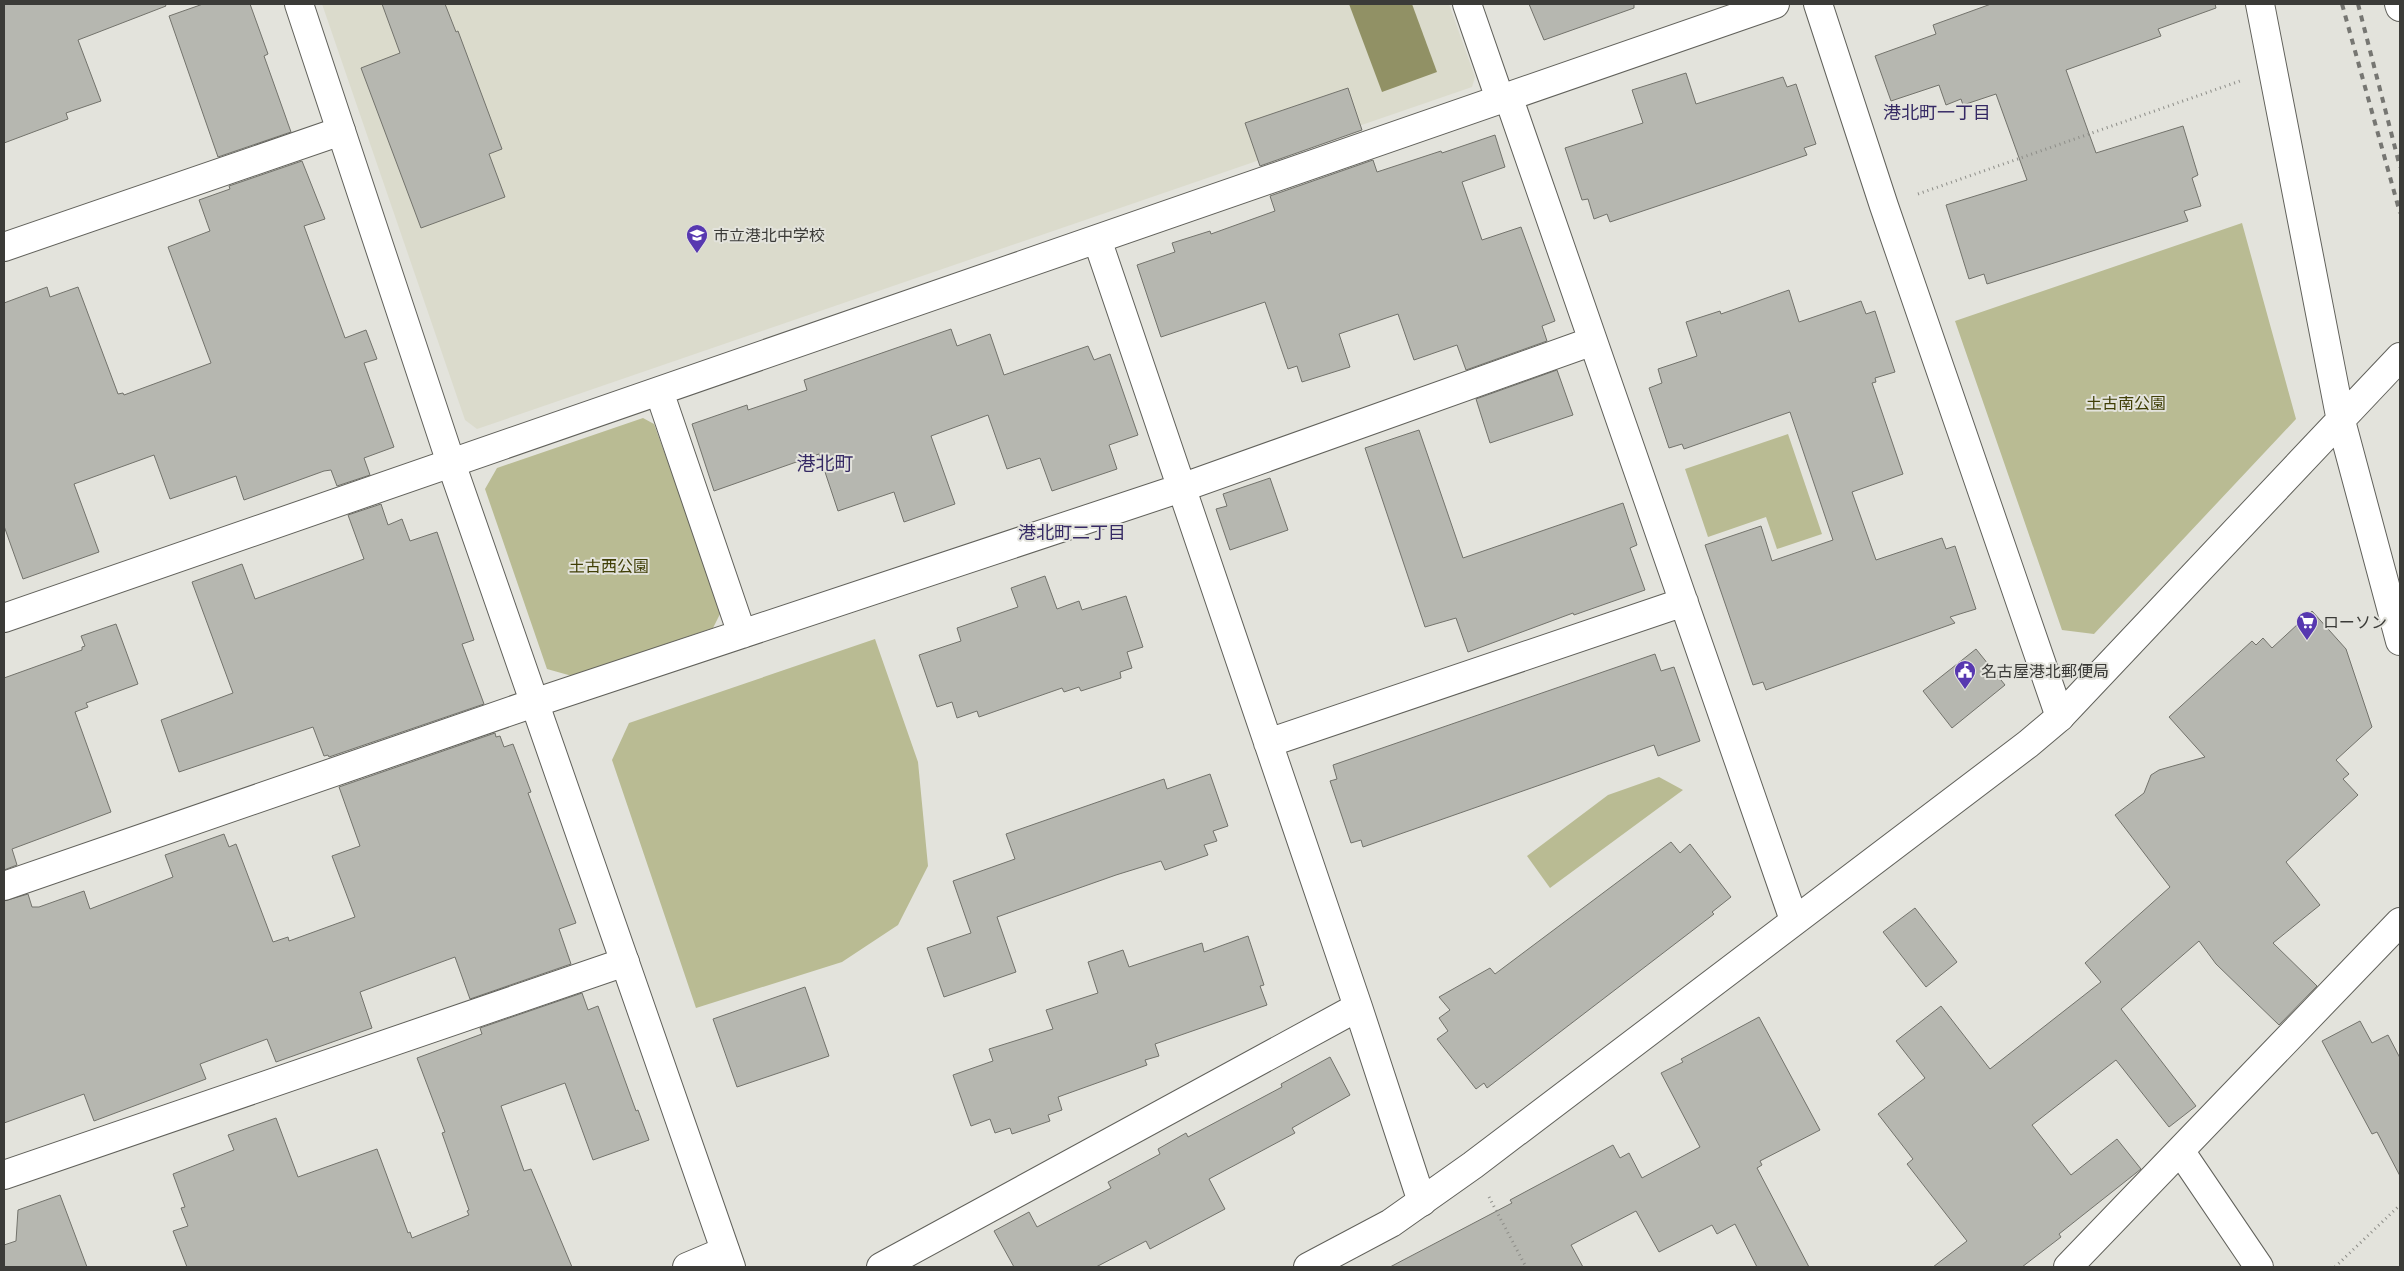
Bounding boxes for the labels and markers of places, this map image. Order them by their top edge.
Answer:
school or university icon: 市立港北中学校 [685,223,709,254]
place label: 市立港北中学校 [713,226,825,244]
supermarket icon: ローソン [2295,610,2319,641]
place label: ローソン [2323,613,2387,631]
public building icon: 名古屋港北郵便局 [1953,659,1977,690]
place label: 名古屋港北郵便局 [1981,662,2109,680]

